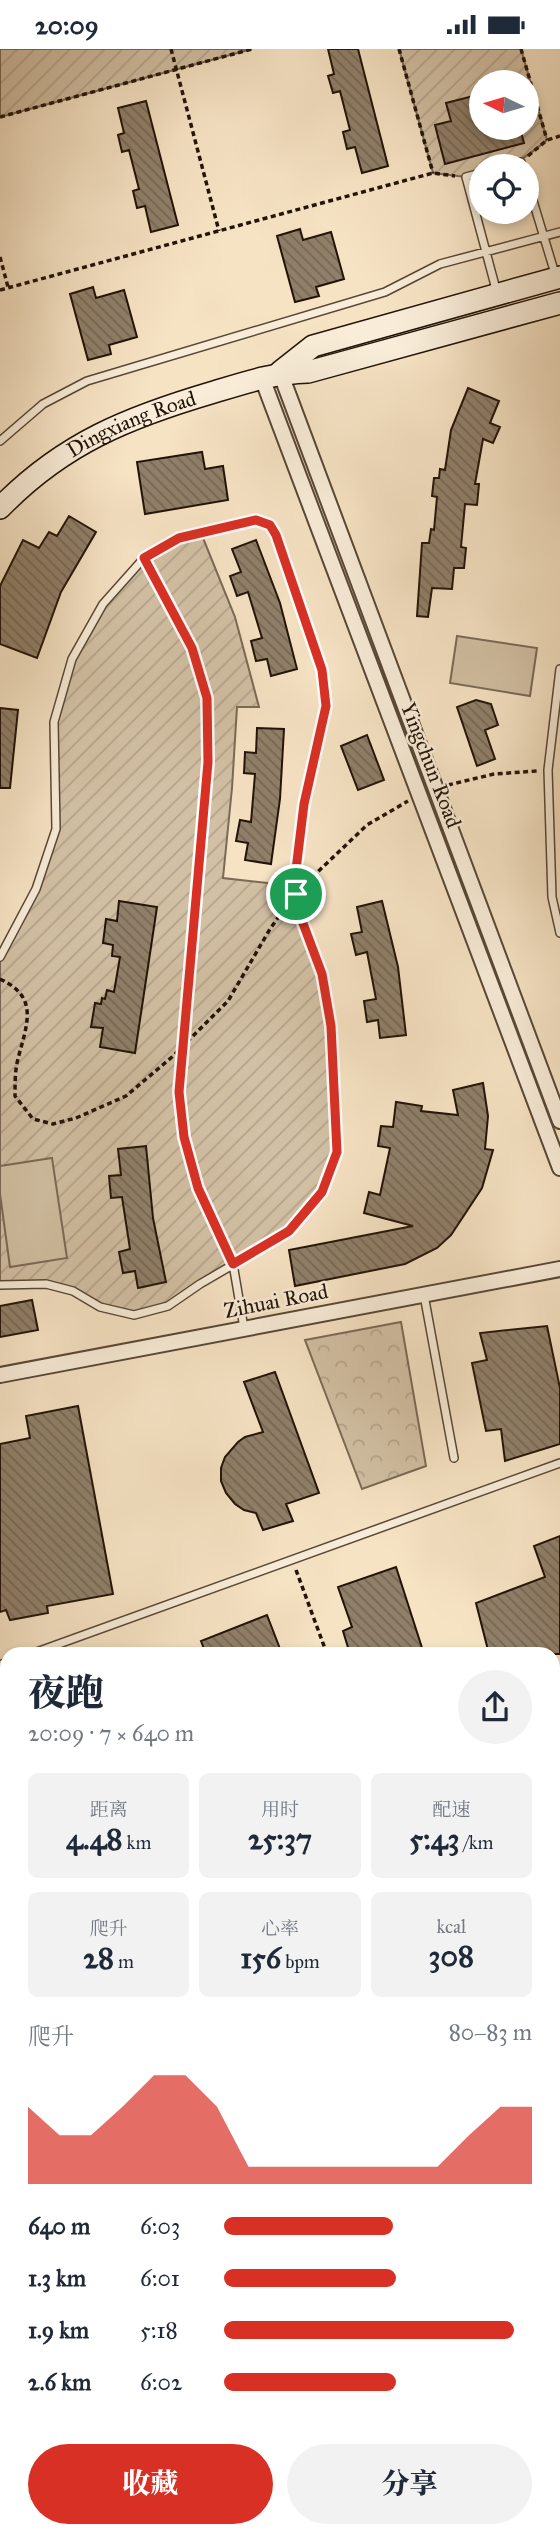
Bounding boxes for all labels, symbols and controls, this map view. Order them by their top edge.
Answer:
text: 20:09 [35,9,99,41]
north arrow [469,70,539,140]
map controls [469,70,539,224]
button: locate [469,154,539,224]
street label: Dingxiang Road [62,385,200,463]
street label: Yingchun Road [395,698,467,832]
pin [266,864,326,924]
icon: arrive [277,875,315,913]
street label: Zihuai Road [222,1278,331,1324]
text: 夜跑 [28,1670,104,1716]
button: share [458,1670,532,1744]
text: 20:09 · 7 × 640 m [28,1719,194,1747]
text: 距离 [90,1798,128,1821]
text: 用时 [261,1798,299,1821]
text: 配速 [432,1798,470,1821]
text: 4.48 [66,1821,123,1857]
text: 25:37 [248,1821,312,1857]
text: 5:43 [409,1821,459,1857]
text: km [123,1831,151,1854]
text: /km [459,1831,493,1854]
text: kcal [436,1915,466,1938]
text: 爬升 [90,1917,128,1940]
text: 心率 [261,1917,299,1940]
text: 308 [429,1938,474,1974]
text: 28 [83,1940,114,1976]
text: 156 [240,1940,281,1976]
text: m [114,1950,134,1973]
text: bpm [281,1950,320,1973]
text: 80–83 m [449,2018,532,2046]
text: 爬升 [28,2022,74,2050]
text: 640 m [28,2212,90,2240]
text: 6:03 [140,2212,180,2240]
text: 1.3 km [28,2264,86,2292]
text: 6:01 [140,2264,180,2292]
text: 1.9 km [28,2316,89,2344]
text: 5:18 [140,2316,178,2344]
text: 2.6 km [28,2368,91,2396]
text: 6:02 [140,2368,182,2396]
button: 收藏 [28,2444,273,2524]
button: 分享 [287,2444,532,2524]

